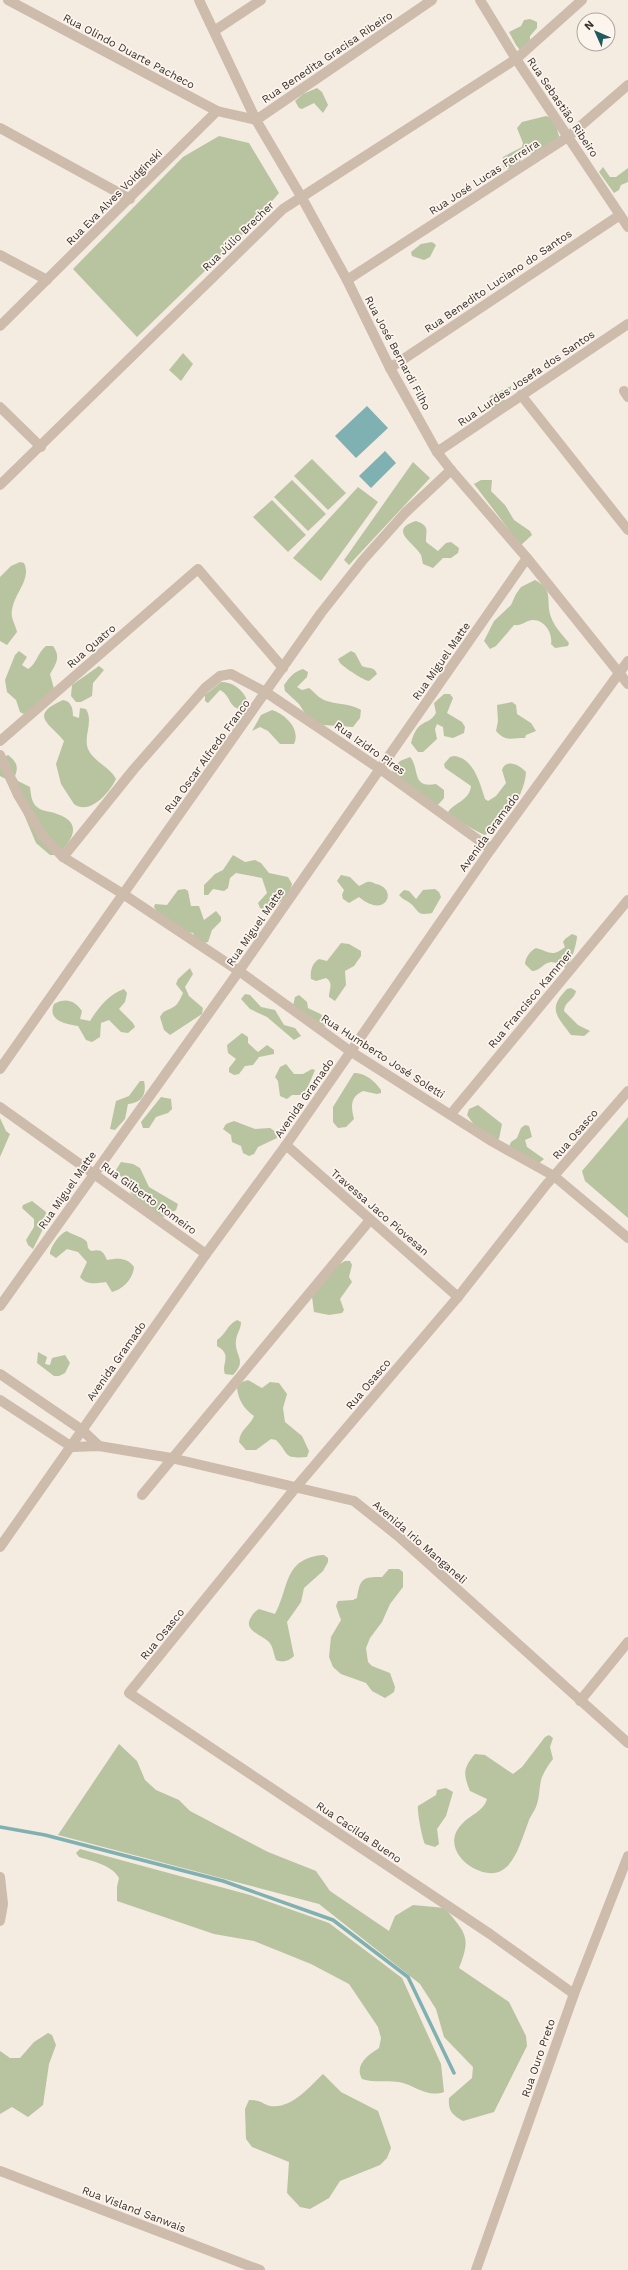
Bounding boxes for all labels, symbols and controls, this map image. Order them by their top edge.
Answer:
street label: Rua Benedita Gracisa Ribeiro [259,9,395,106]
street label: Rua Olindo Duarte Pacheco [61,11,197,92]
north arrow [576,12,616,52]
text: N [582,18,597,33]
street label: Rua Sebastião Ribeiro [524,55,601,160]
street label: Rua José Lucas Ferreira [427,137,542,218]
street label: Rua Eva Alves Voidginski [64,147,165,248]
street label: Rua Júlio Brecher [200,198,277,274]
street label: Rua Benedito Luciano do Santos [422,227,575,336]
street label: Rua José Bernardi Filho [362,294,433,413]
street label: Rua Lurdes Josefa dos Santos [455,328,597,429]
street label: Rua Miguel Matte [410,620,473,703]
street label: Rua Quatro [64,622,118,671]
street label: Rua Oscar Alfredo Franco [162,697,253,815]
street label: Rua Izidro Pires [332,719,408,778]
street label: Avenida Gramado [457,790,522,874]
street label: Rua Miguel Matte [224,886,287,969]
street label: Rua Francisco Kammer [486,947,575,1051]
street label: Rua Humberto José Soletti [319,1012,447,1101]
street label: Avenida Gramado [272,1056,337,1141]
street label: Rua Osasco [550,1106,601,1162]
street label: Rua Miguel Matte [36,1149,99,1232]
street label: Rua Gilberto Romeiro [98,1159,199,1237]
street label: Travessa Jaco Piovesan [328,1166,431,1258]
street label: Avenida Gramado [84,1319,149,1404]
street label: Rua Osasco [343,1356,393,1412]
street label: Avenida Irio Manganeli [370,1498,469,1587]
street label: Rua Osasco [138,1606,187,1663]
street label: Rua Cacilda Bueno [314,1799,404,1866]
street label: Rua Ouro Preto [519,2017,558,2099]
street label: Rua Visland Sanwais [80,2184,188,2235]

